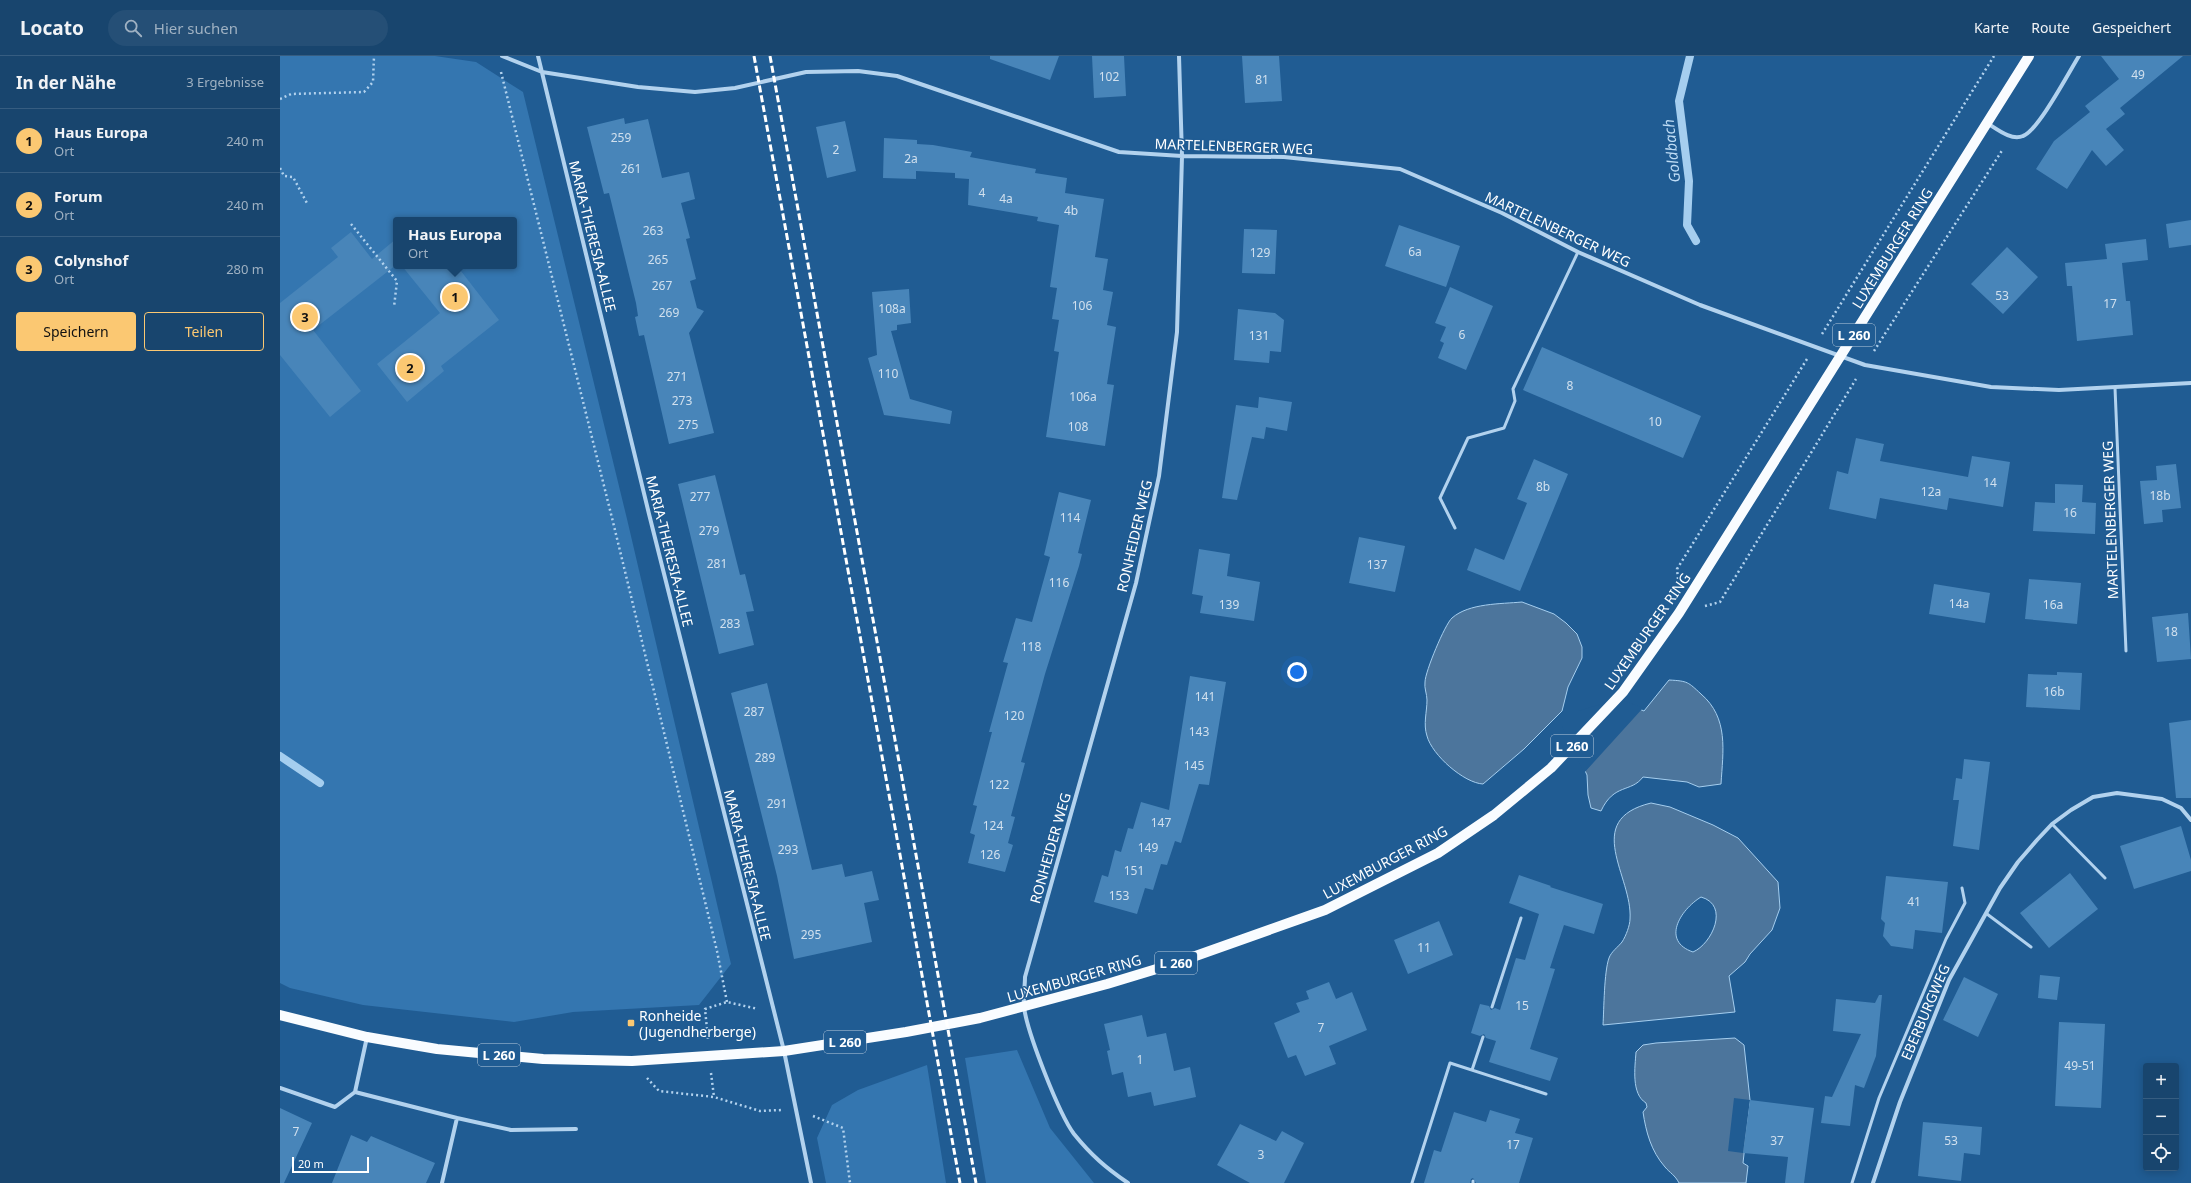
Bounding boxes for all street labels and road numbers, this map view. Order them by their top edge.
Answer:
street label: MARTELENBERGER WEG [1154,134,1314,158]
street label: MARIA-THERESIA-ALLEE [565,158,621,314]
street label: LUXEMBURGER RING [1847,184,1937,312]
street label: MARTELENBERGER WEG [1482,187,1634,271]
road number: L 260 [1833,324,1875,346]
street label: MARTELENBERGER WEG [2098,440,2122,600]
street label: MARIA-THERESIA-ALLEE [642,473,698,629]
street label: RONHEIDER WEG [1112,478,1156,594]
street label: LUXEMBURGER RING [1599,569,1695,693]
road number: L 260 [1551,735,1593,757]
street label: MARIA-THERESIA-ALLEE [720,787,776,943]
street label: RONHEIDER WEG [1025,790,1075,906]
street label: LUXEMBURGER RING [1319,821,1451,903]
street label: LUXEMBURGER RING [1005,950,1143,1006]
road number: L 260 [1155,952,1197,974]
street label: EBERBURGWEG [1896,961,1954,1063]
road number: L 260 [824,1031,866,1053]
road number: L 260 [478,1044,520,1066]

